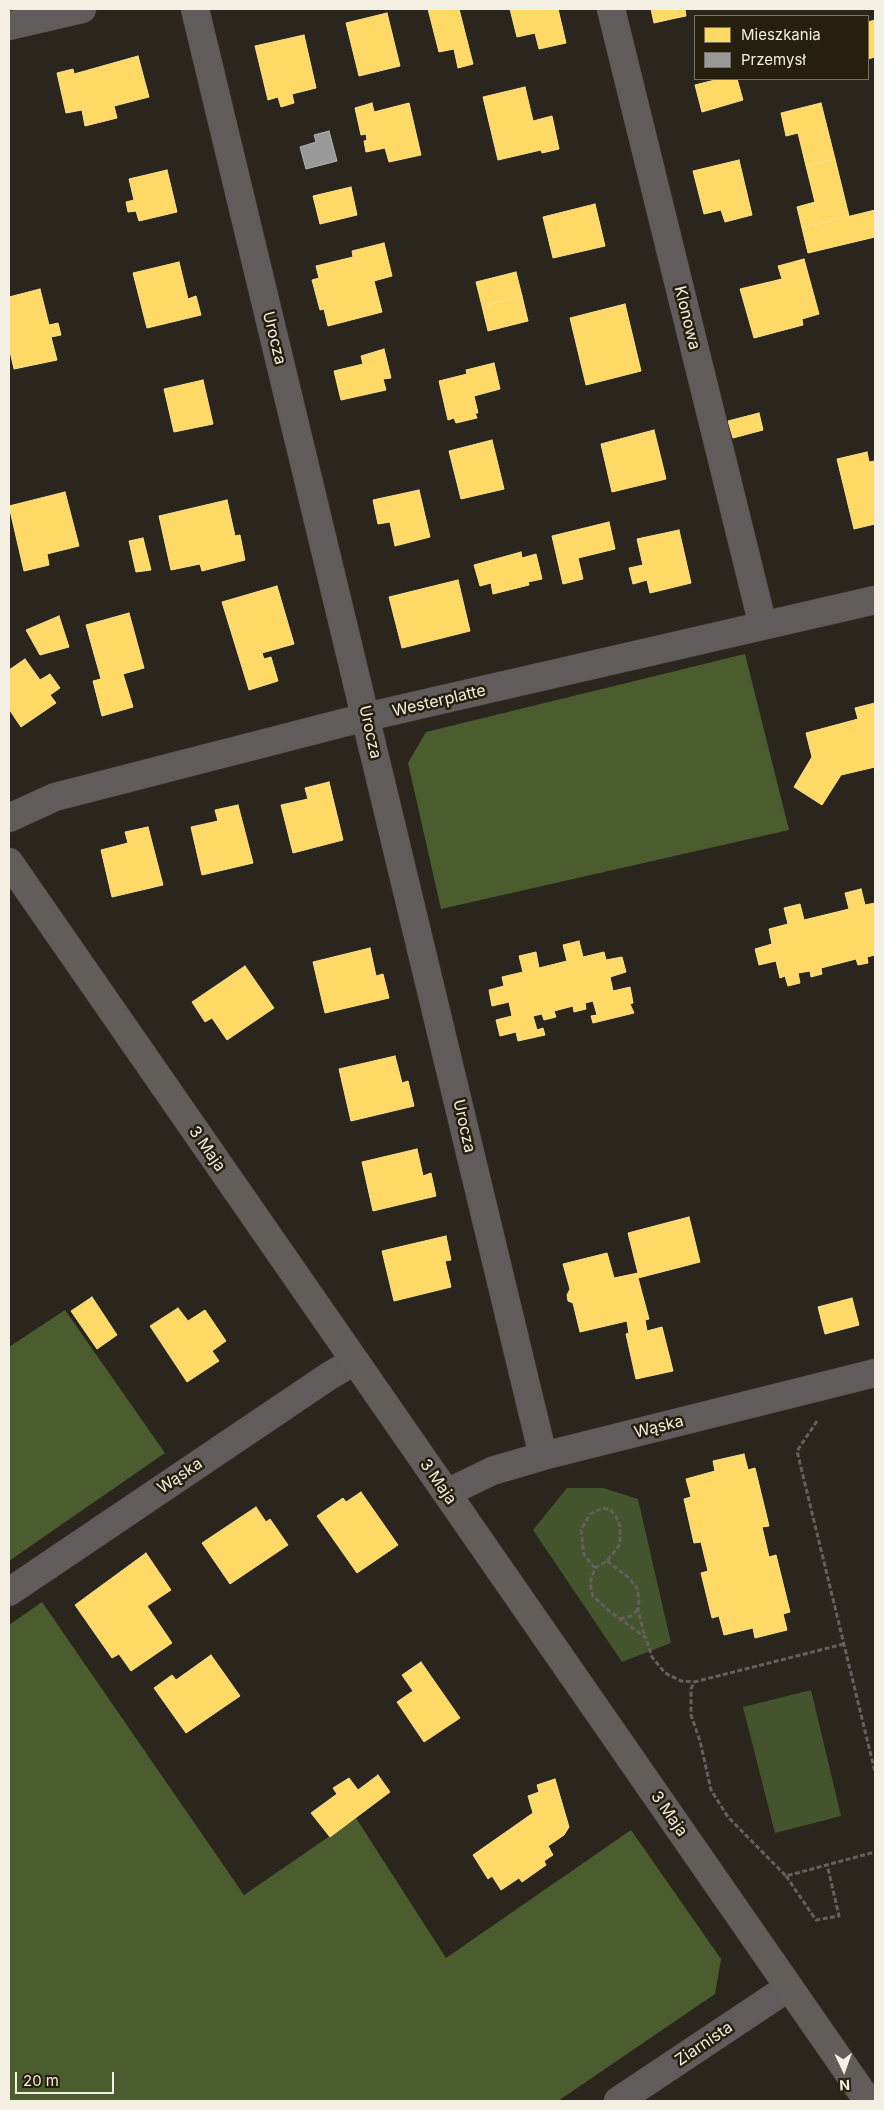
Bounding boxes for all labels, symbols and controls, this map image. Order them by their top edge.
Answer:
legend [694,15,869,80]
text: Mieszkania [741,25,821,44]
text: Przemysł [741,50,806,69]
street label: Klonowa [670,284,704,352]
street label: Urocza [258,309,290,367]
street label: Westerplatte [390,681,488,721]
street label: Urocza [355,704,385,760]
street label: Urocza [449,1098,479,1154]
street label: 3 Maja [185,1123,229,1175]
street label: Wąska [632,1412,686,1442]
street label: Wąska [154,1454,206,1498]
street label: 3 Maja [416,1456,460,1508]
street label: 3 Maja [647,1788,691,1840]
street label: Ziarnista [672,2018,736,2070]
north arrow [819,2045,869,2095]
scale bar [18,2062,116,2094]
text: 20 m [23,2071,59,2090]
text: N [839,2077,851,2094]

